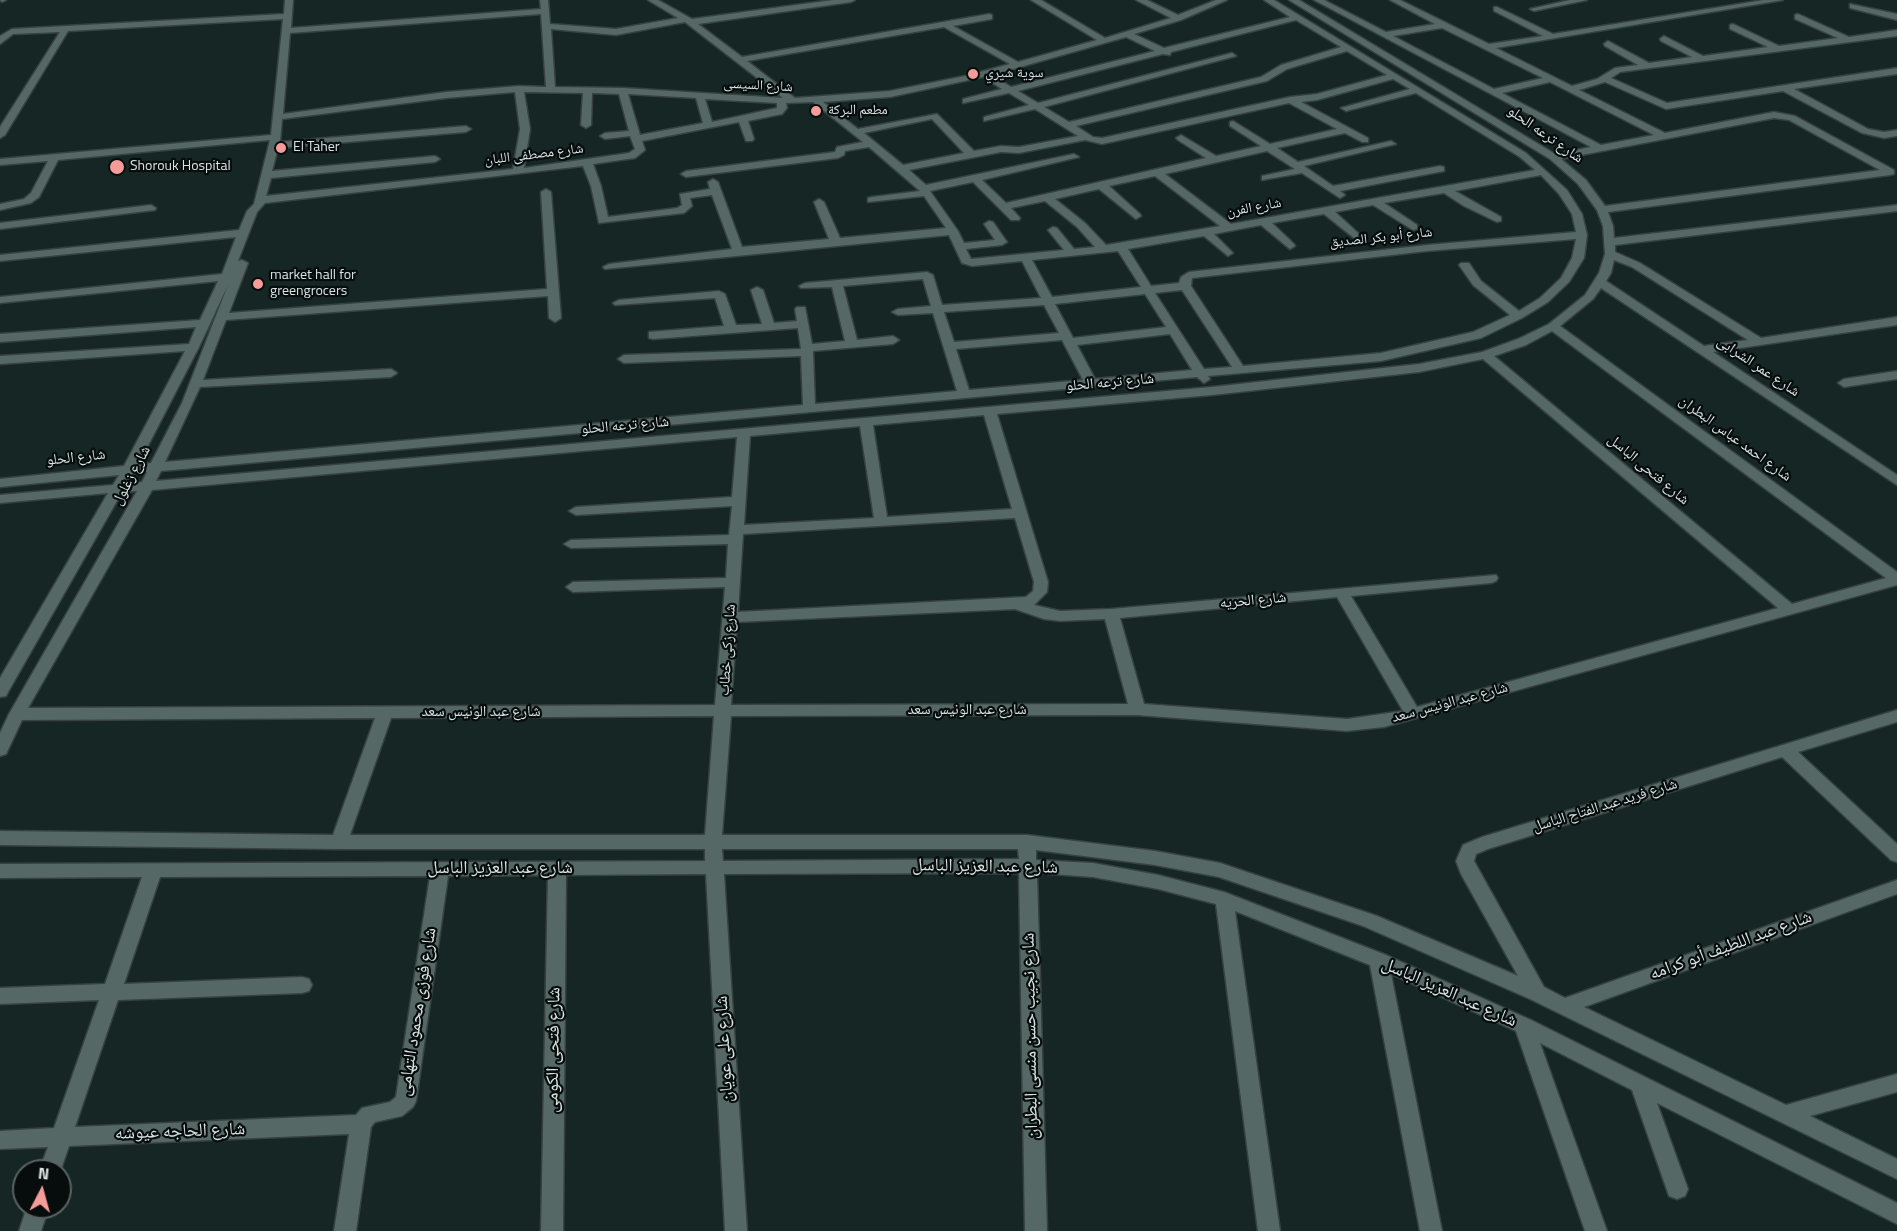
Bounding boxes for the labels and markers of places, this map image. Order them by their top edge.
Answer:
place label: سوية شيري [985,66,1044,82]
marker: سوية شيري [966,67,980,81]
place label: مطعم البركة [828,103,888,119]
marker: مطعم البركة [809,104,823,118]
place label: El Taher [293,140,340,156]
marker: El Taher [274,141,288,155]
marker: Shorouk Hospital [108,158,126,176]
place label: Shorouk Hospital [130,159,231,175]
place label: market hall for greengrocers [270,268,356,300]
marker: market hall for greengrocers [251,277,265,291]

